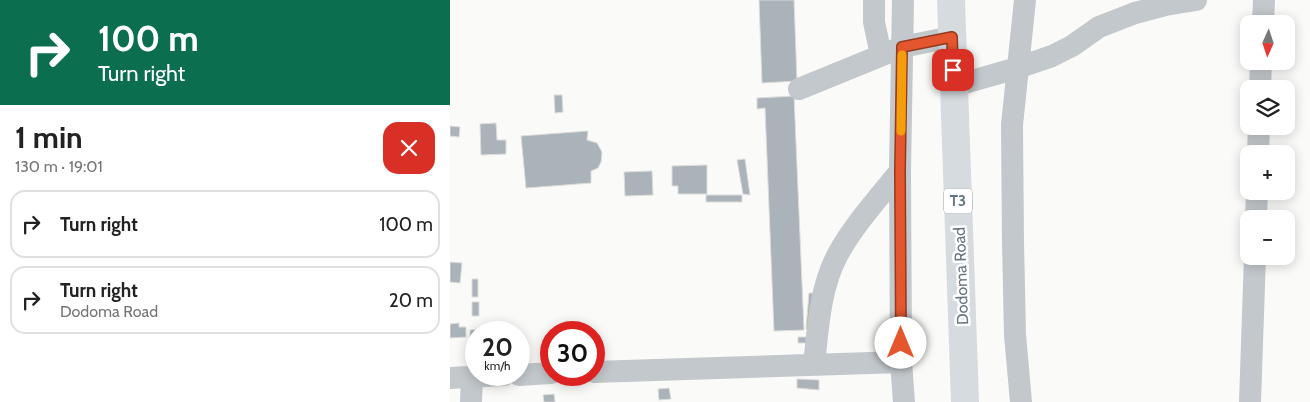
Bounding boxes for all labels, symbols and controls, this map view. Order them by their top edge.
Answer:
north arrow [1240,15,1295,70]
map controls [1240,15,1295,265]
text: 100 m [98,17,199,60]
icon: right [15,20,80,85]
pin [932,49,974,91]
icon: arrive [939,56,967,84]
text: Turn right [98,60,185,87]
button: layers [1240,80,1295,135]
text: 1 min [15,119,83,156]
button: close [383,122,435,174]
button: + [1240,145,1295,200]
text: 130 m · 19:01 [15,157,103,176]
road number: T3 [944,188,972,214]
icon: right [17,210,45,238]
button: − [1240,210,1295,265]
text: Turn right [60,213,138,236]
text: 100 m [379,213,433,236]
street label: Dodoma Road [950,227,972,325]
text: Turn right [60,279,138,302]
icon: right [17,286,45,314]
text: 20 m [389,289,433,312]
text: Dodoma Road [60,302,158,321]
position arrow [874,316,926,368]
speed limit sign: 30 [540,321,605,386]
text: 20 [482,332,513,362]
text: km/h [484,358,511,373]

